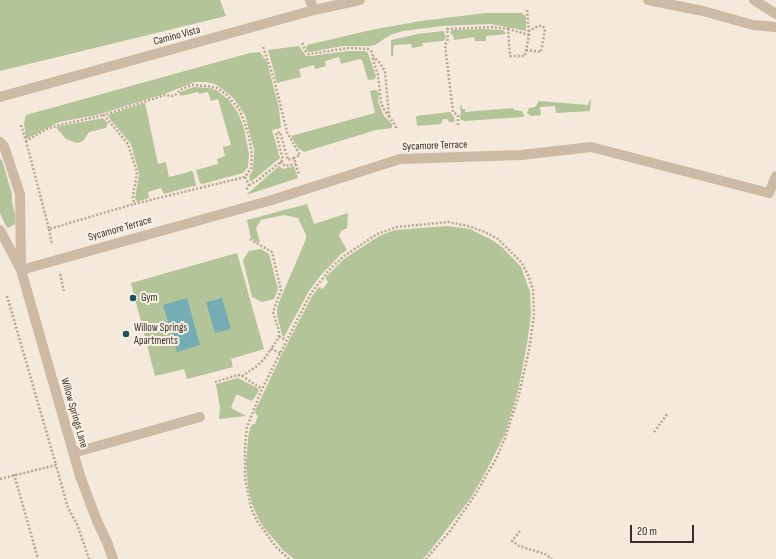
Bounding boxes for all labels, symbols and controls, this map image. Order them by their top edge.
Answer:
street label: Camino Vista [152,23,202,49]
street label: Sycamore Terrace [402,138,468,154]
street label: Sycamore Terrace [87,214,153,244]
place label: Gym [141,291,158,305]
marker: Gym [128,293,138,303]
place label: Willow Springs Apartments [134,321,187,347]
marker: Willow Springs Apartments [121,329,131,339]
street label: Willow Springs Lane [58,376,90,450]
scale bar [632,517,696,543]
text: 20 m [637,524,657,539]

